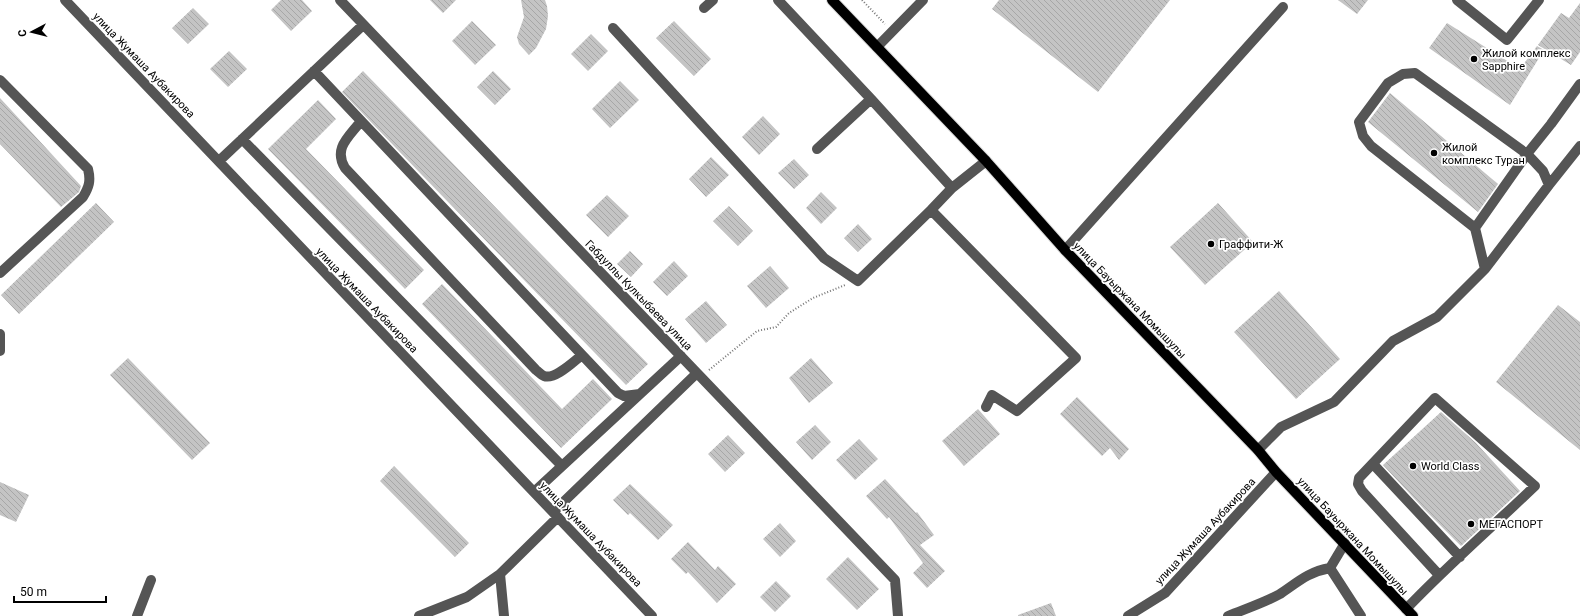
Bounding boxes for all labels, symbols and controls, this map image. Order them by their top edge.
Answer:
street label: улица Жумаша Аубакирова [90,10,197,121]
north arrow [12,12,52,52]
text: С [16,29,29,38]
place label: Жилой комплекс Sapphire [1482,47,1571,73]
marker: Жилой комплекс Sapphire [1469,54,1479,64]
place label: Жилой комплекс Туран [1442,141,1525,167]
marker: Жилой комплекс Туран [1429,148,1439,158]
street label: Габдуллы Кулкыбаева улица [582,237,695,353]
place label: Граффити-Ж [1219,238,1283,251]
marker: Граффити-Ж [1206,239,1216,249]
street label: улица Бауыржана Момышулы [1071,240,1189,361]
street label: улица Жумаша Аубакирова [313,245,420,356]
place label: World Class [1421,460,1480,473]
marker: World Class [1408,461,1418,471]
street label: улица Жумаша Аубакирова [1153,475,1258,587]
street label: улица Бауыржана Момышулы [1295,475,1411,598]
street label: улица Жумаша Аубакирова [537,479,644,590]
place label: МЕГАСПОРТ [1479,518,1544,531]
marker: МЕГАСПОРТ [1466,519,1476,529]
scale bar [14,578,106,604]
text: 50 m [20,585,47,599]

